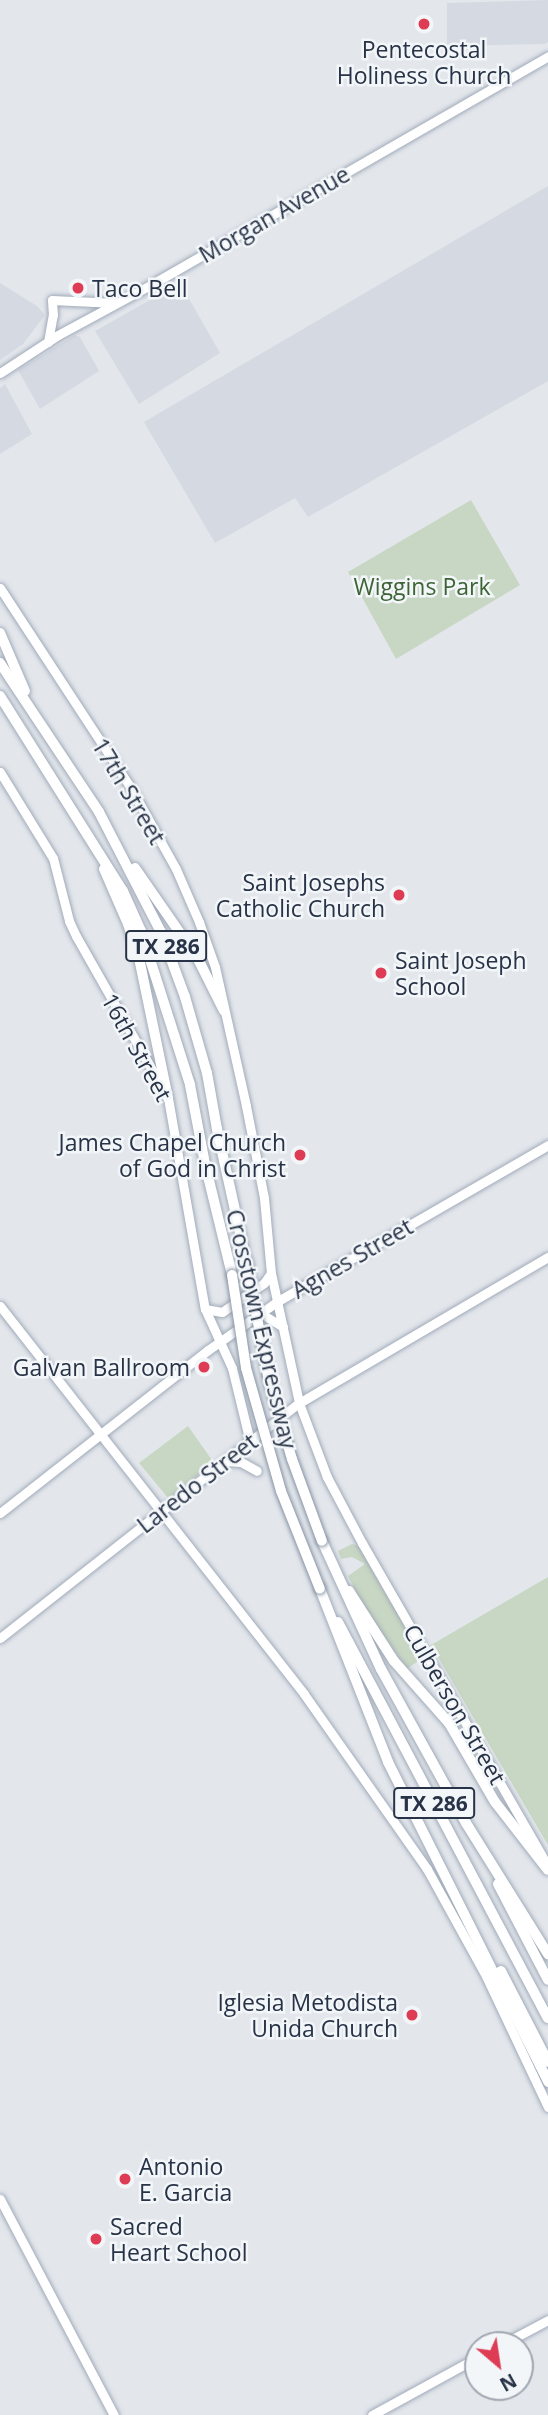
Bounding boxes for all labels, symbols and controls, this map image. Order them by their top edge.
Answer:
marker: Pentecostal Holiness Church [416,16,432,32]
place label: Pentecostal Holiness Church [337,35,511,89]
street label: Morgan Avenue [194,160,354,268]
place label: Taco Bell [92,274,188,302]
marker: Taco Bell [70,280,86,296]
park label: Wiggins Park [354,572,490,600]
street label: 17th Street [87,733,171,849]
place label: Saint Josephs Catholic Church [216,868,385,922]
marker: Saint Josephs Catholic Church [391,887,407,903]
road number: TX 286 [124,928,208,964]
place label: Saint Joseph School [395,946,527,1000]
marker: Saint Joseph School [373,965,389,981]
street label: 16th Street [96,988,178,1106]
place label: James Chapel Church of God in Christ [59,1128,286,1182]
marker: James Chapel Church of God in Christ [292,1147,308,1163]
street label: Crosstown Expressway [221,1207,303,1451]
street label: Agnes Street [287,1212,417,1304]
place label: Galvan Ballroom [13,1353,190,1381]
marker: Galvan Ballroom [196,1359,212,1375]
street label: Laredo Street [131,1427,263,1539]
street label: Culberson Street [398,1619,512,1789]
road number: TX 286 [392,1786,476,1820]
place label: Iglesia Metodista Unida Church [217,1988,398,2042]
marker: Iglesia Metodista Unida Church [404,2007,420,2023]
place label: Antonio E. Garcia [139,2152,232,2206]
marker: Antonio E. Garcia [117,2171,133,2187]
place label: Sacred Heart School [110,2212,247,2266]
marker: Sacred Heart School [88,2231,104,2247]
north arrow [464,2331,534,2401]
text: N [495,2367,521,2398]

